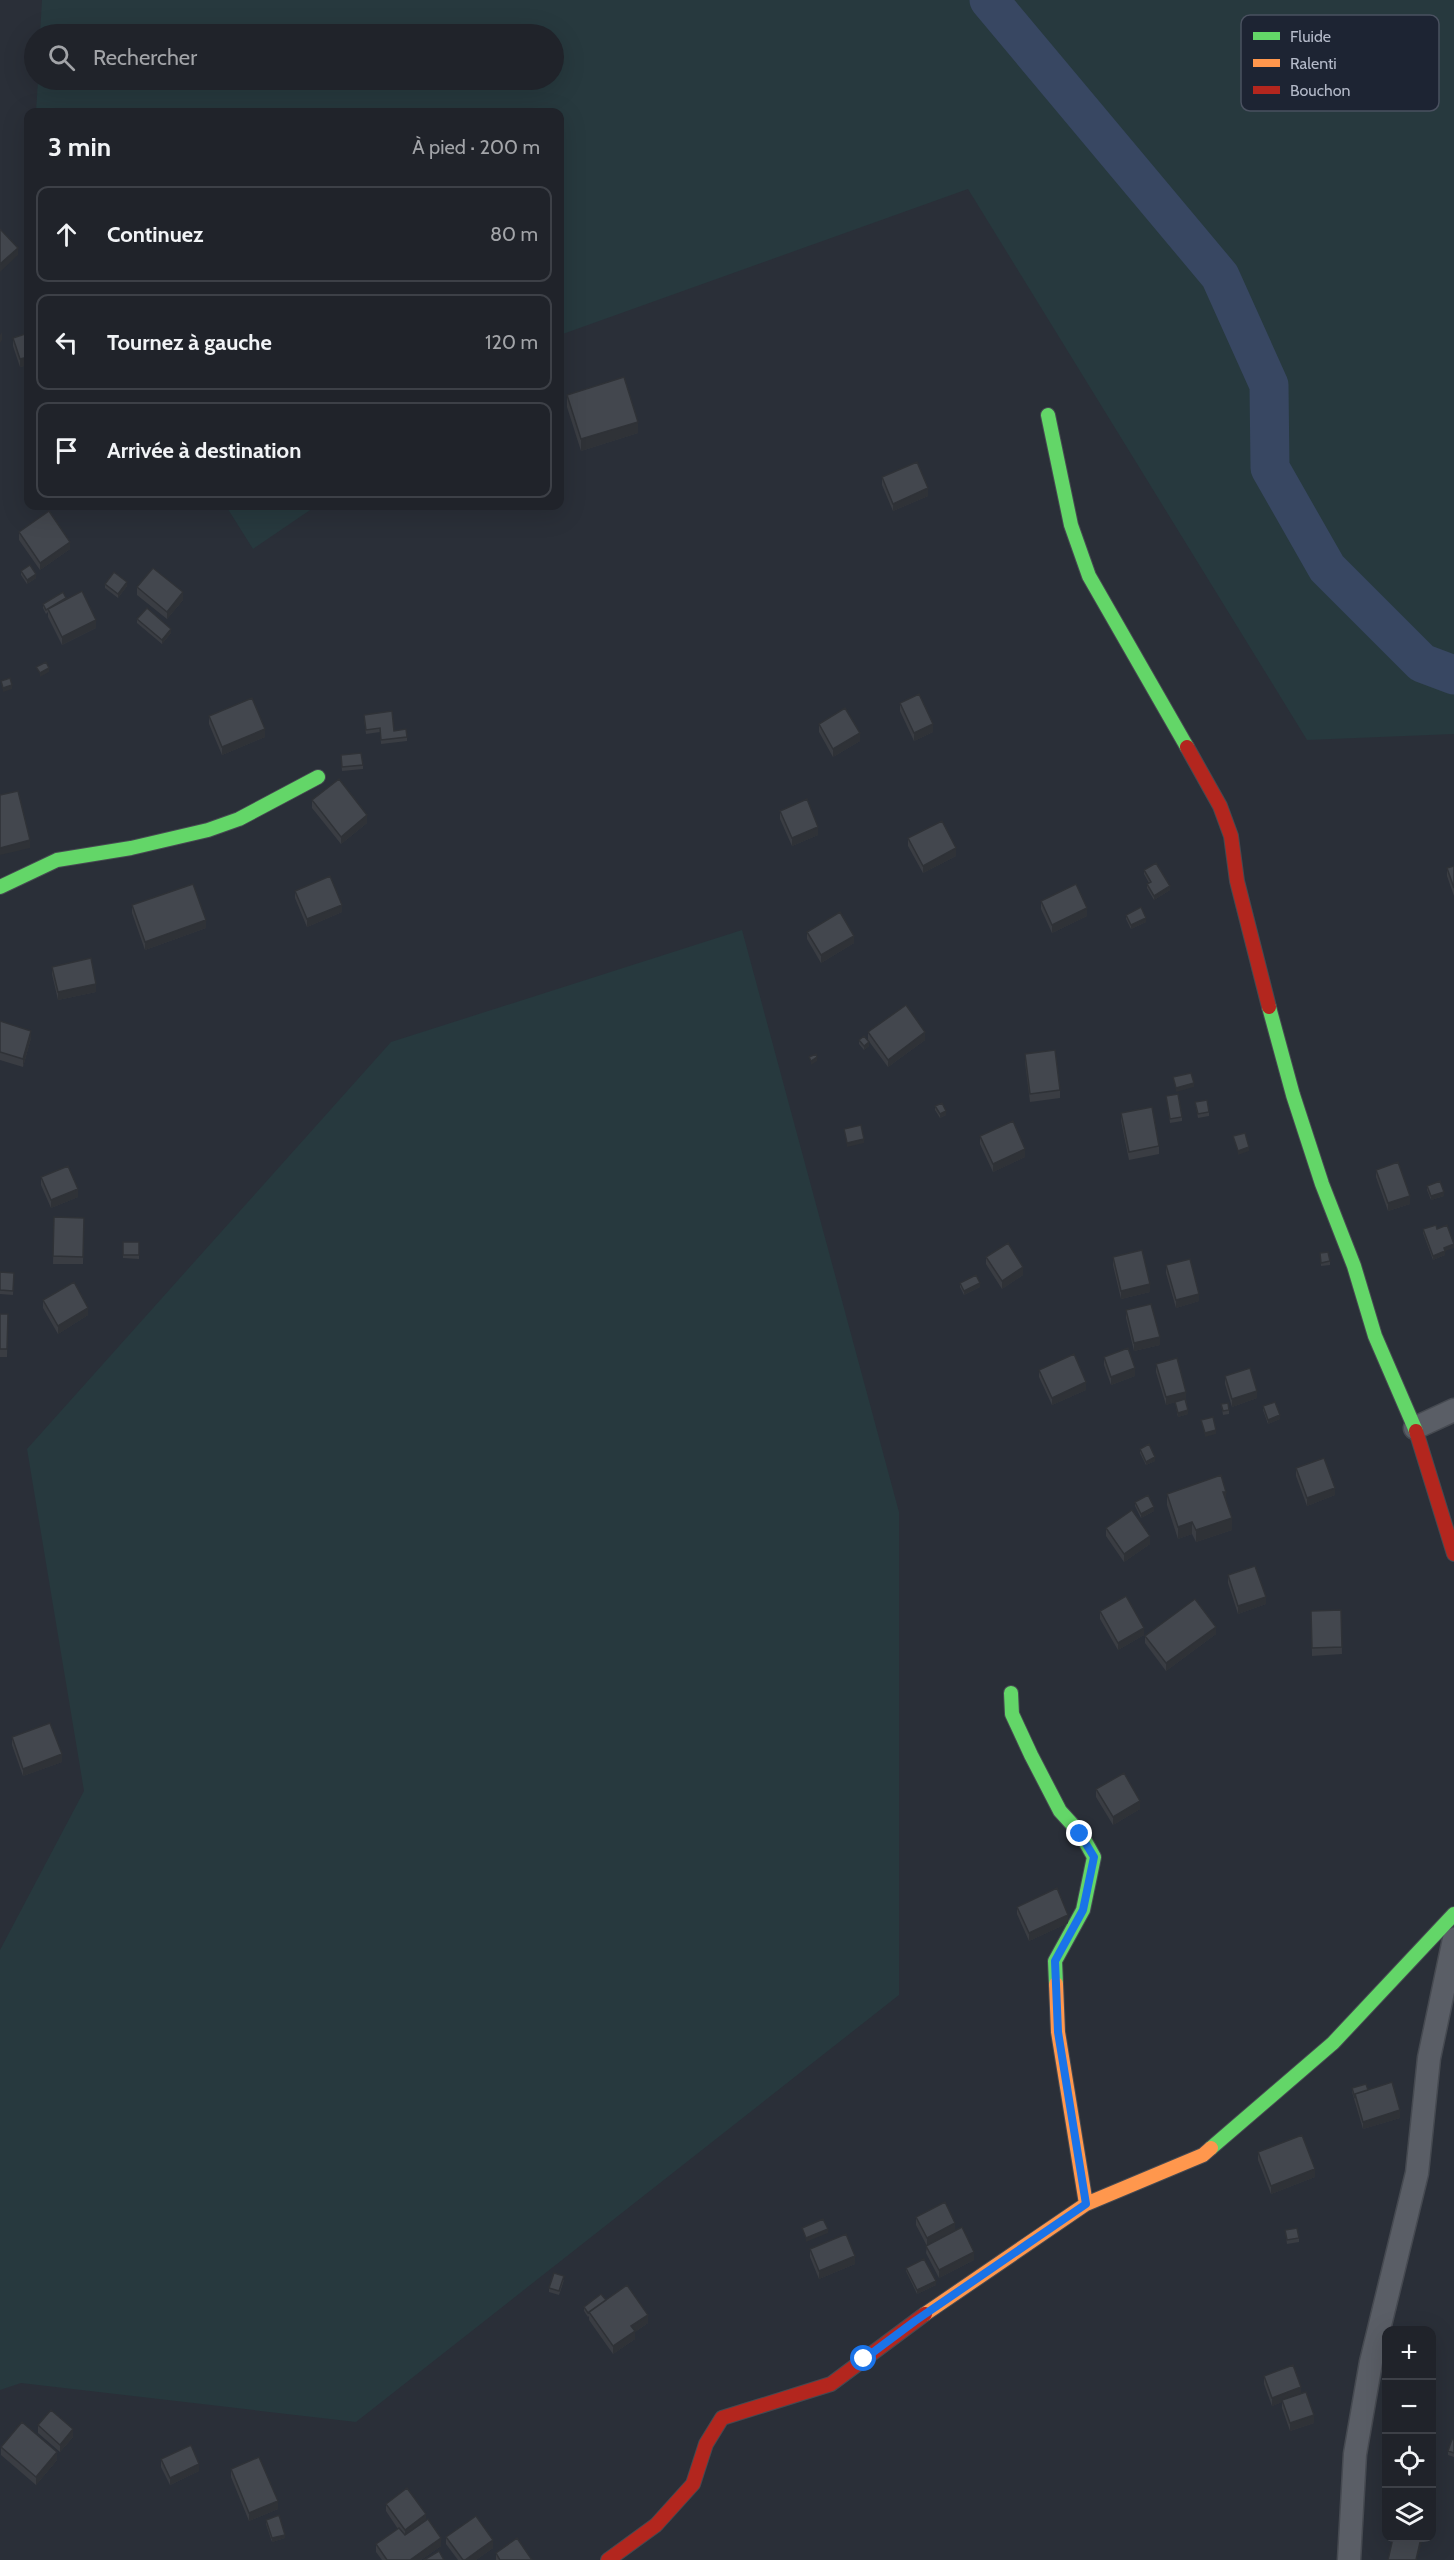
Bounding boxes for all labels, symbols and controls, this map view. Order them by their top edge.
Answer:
legend [1241,15,1439,111]
search box [24,24,564,90]
text: Fluide [1290,27,1331,46]
icon: search [45,41,78,74]
text: Rechercher [93,44,197,71]
text: Ralenti [1290,54,1337,73]
text: Bouchon [1290,81,1350,100]
text: 3 min [48,131,111,163]
text: À pied · 200 m [412,135,540,159]
icon: ahead [50,218,83,251]
text: Continuez [107,221,204,248]
text: 80 m [490,222,538,246]
icon: left [50,326,83,359]
text: Tournez à gauche [107,329,272,356]
text: 120 m [485,330,538,354]
icon: arrive [50,434,83,467]
text: Arrivée à destination [107,437,301,464]
route end [1066,1820,1092,1846]
map controls [1382,2326,1436,2542]
button: + [1382,2326,1436,2380]
route start [850,2345,876,2371]
button: − [1382,2380,1436,2434]
button: locate [1382,2434,1436,2488]
button: layers [1382,2488,1436,2542]

